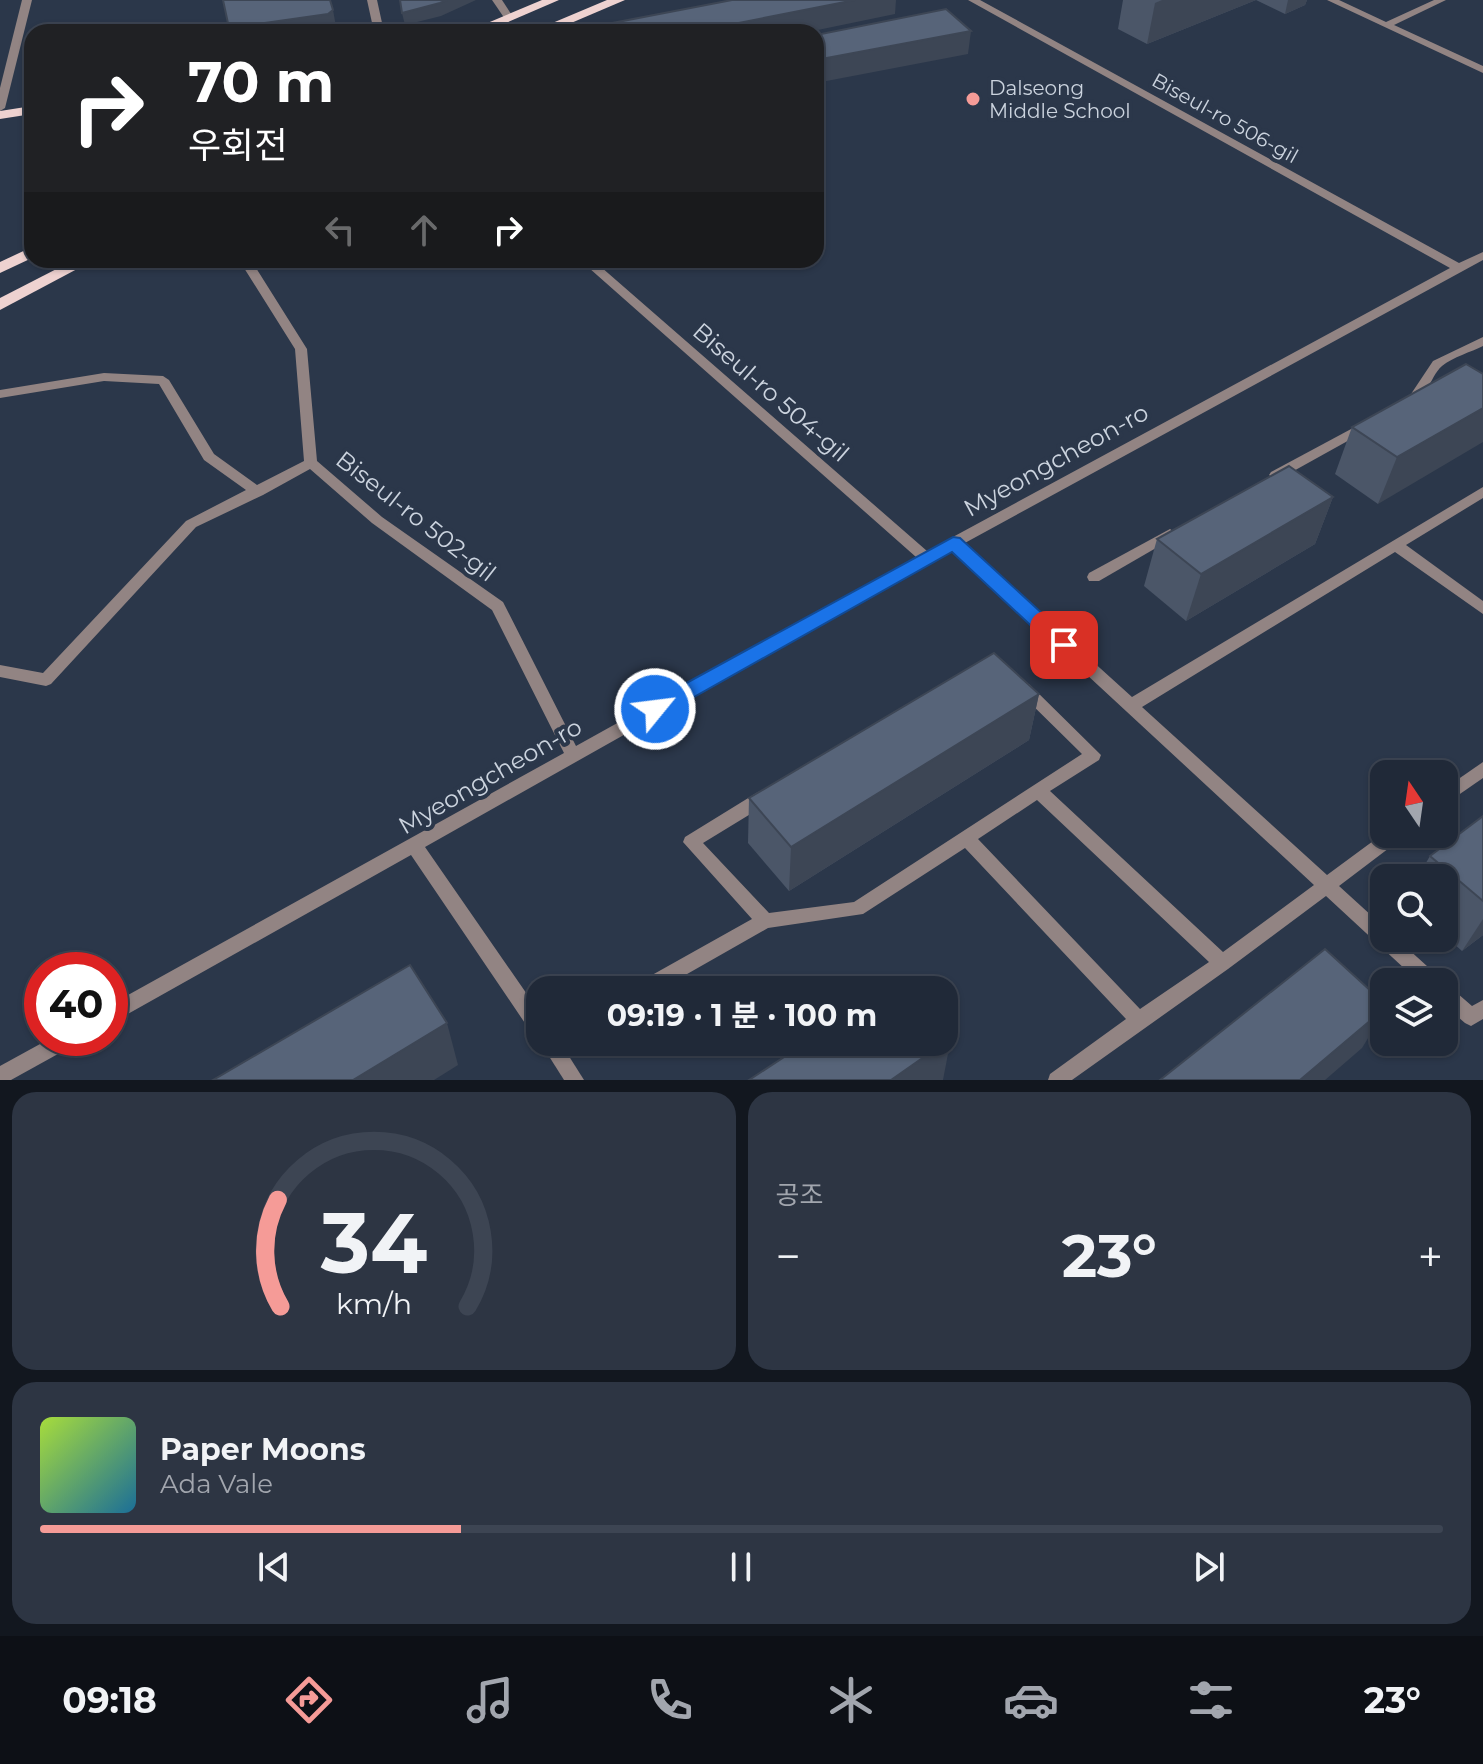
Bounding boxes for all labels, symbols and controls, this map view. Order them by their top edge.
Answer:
text: 70 m [188,48,334,116]
icon: right [56,56,160,160]
street label: Biseul-ro 506-gil [1148,68,1302,168]
place label: Dalseong Middle School [989,76,1131,123]
marker: Dalseong Middle School [964,90,982,108]
text: 우회전 [188,123,287,167]
icon: left [318,208,362,252]
icon: ahead [402,208,446,252]
icon: right [486,208,530,252]
street label: Biseul-ro 504-gil [687,316,855,468]
street label: Myeongcheon-ro [959,397,1153,523]
street label: Biseul-ro 502-gil [330,445,502,587]
pin [1030,611,1098,679]
icon: arrive [1042,623,1086,667]
position arrow [613,667,697,751]
street label: Myeongcheon-ro [393,712,587,840]
north arrow [1370,760,1458,848]
map controls [1370,760,1458,1056]
button: search [1370,864,1458,952]
speed limit sign: 40 [24,952,128,1056]
button: layers [1370,968,1458,1056]
text: 09:19 · 1 분 · 100 m [607,997,877,1034]
text: 공조 [776,1179,823,1211]
text: 34 [319,1192,427,1294]
text: 23° [1062,1219,1157,1292]
text: − [776,1229,801,1283]
text: + [1418,1229,1443,1283]
text: km/h [336,1286,412,1321]
text: Paper Moons [160,1431,366,1468]
text: Ada Vale [160,1468,273,1500]
icon: previous [252,1545,296,1589]
icon: pause [719,1545,763,1589]
icon: next [1187,1545,1231,1589]
icon: directions [281,1672,337,1728]
icon: music [462,1672,518,1728]
icon: phone [642,1672,698,1728]
icon: climate [823,1672,879,1728]
icon: car [1003,1672,1059,1728]
icon: filters [1183,1672,1239,1728]
text: 09:18 [62,1678,157,1722]
text: 23° [1364,1678,1421,1722]

